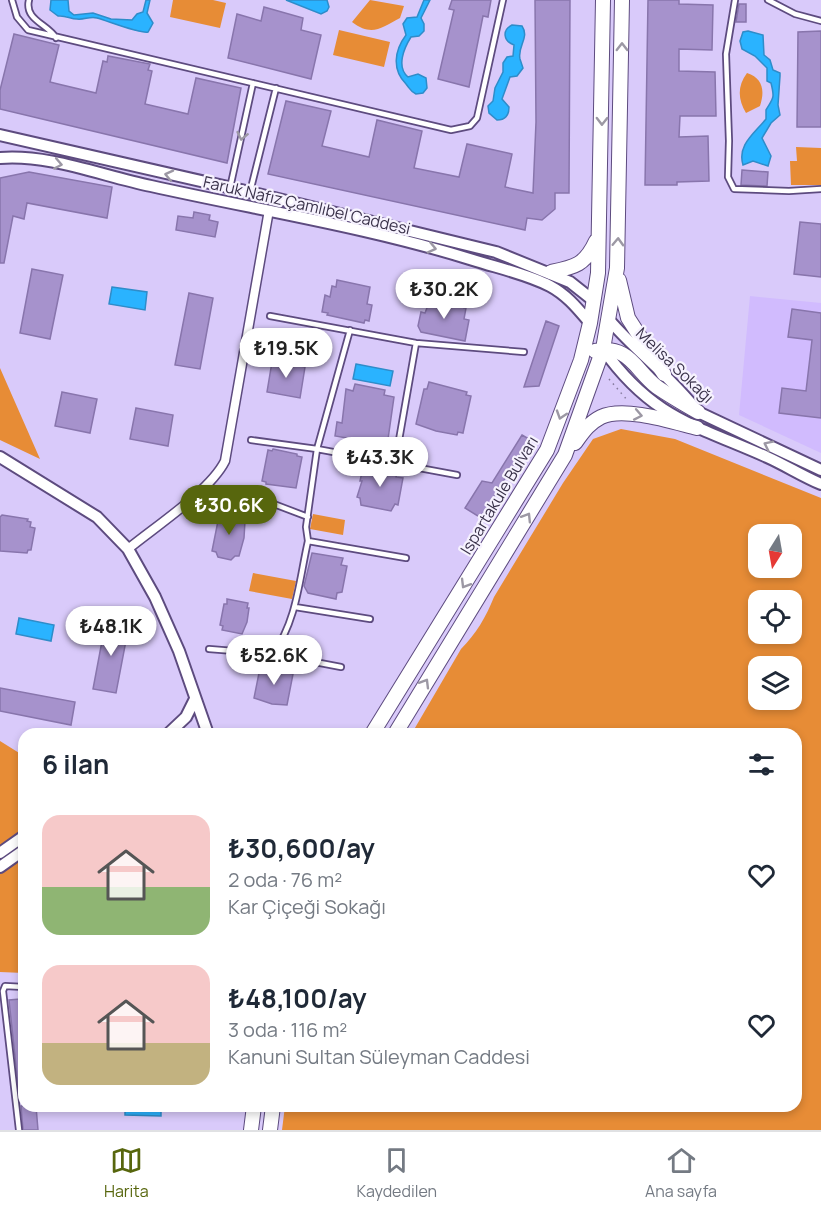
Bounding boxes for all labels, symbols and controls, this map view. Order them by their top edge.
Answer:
one-way arrow [616,42,628,51]
one-way arrow [596,117,608,126]
one-way arrow [236,130,249,140]
one-way arrow [53,157,63,170]
one-way arrow [164,169,174,182]
street label: Faruk Nafız Çamlıbel Caddesi [201,170,413,240]
one-way arrow [612,237,625,246]
one-way arrow [427,241,437,254]
pin: ₺30.2K [395,269,493,320]
text: ₺30.2K [410,275,478,302]
street label: Melisa Sokağı [631,322,719,408]
pin: ₺19.5K [237,328,335,379]
text: ₺19.5K [253,334,319,361]
one-way arrow [632,408,642,421]
one-way arrow [556,409,569,420]
street label: Ispartakule Bulvarı [455,432,543,558]
pin: ₺43.3K [331,437,429,488]
one-way arrow [764,440,775,452]
text: ₺43.3K [346,443,414,470]
pin: ₺30.6K [180,485,278,536]
text: ₺30.6K [194,491,264,518]
one-way arrow [520,513,532,523]
north arrow [748,524,802,578]
map controls [748,524,802,710]
one-way arrow [461,578,473,588]
button: locate [748,590,802,644]
pin: ₺48.1K [62,606,160,657]
text: ₺48.1K [80,612,143,639]
pin: ₺52.6K [225,635,323,686]
text: ₺52.6K [240,641,308,668]
button: layers [748,656,802,710]
one-way arrow [418,679,429,690]
text: 6 ilan [42,746,109,782]
icon: filters [745,748,778,781]
text: ₺30,600/ay [228,830,375,866]
icon: home [90,839,162,911]
icon: heart [745,859,778,892]
text: 2 oda · 76 m² [228,866,342,893]
text: Kar Çiçeği Sokağı [228,893,386,920]
text: ₺48,100/ay [228,980,367,1016]
icon: home [90,989,162,1061]
icon: heart [745,1009,778,1042]
text: 3 oda · 116 m² [228,1016,347,1043]
text: Kanuni Sultan Süleyman Caddesi [228,1043,530,1070]
tab: Harita [104,1144,149,1202]
tab: Kaydedilen [357,1144,437,1202]
tab: Ana sayfa [645,1144,717,1202]

